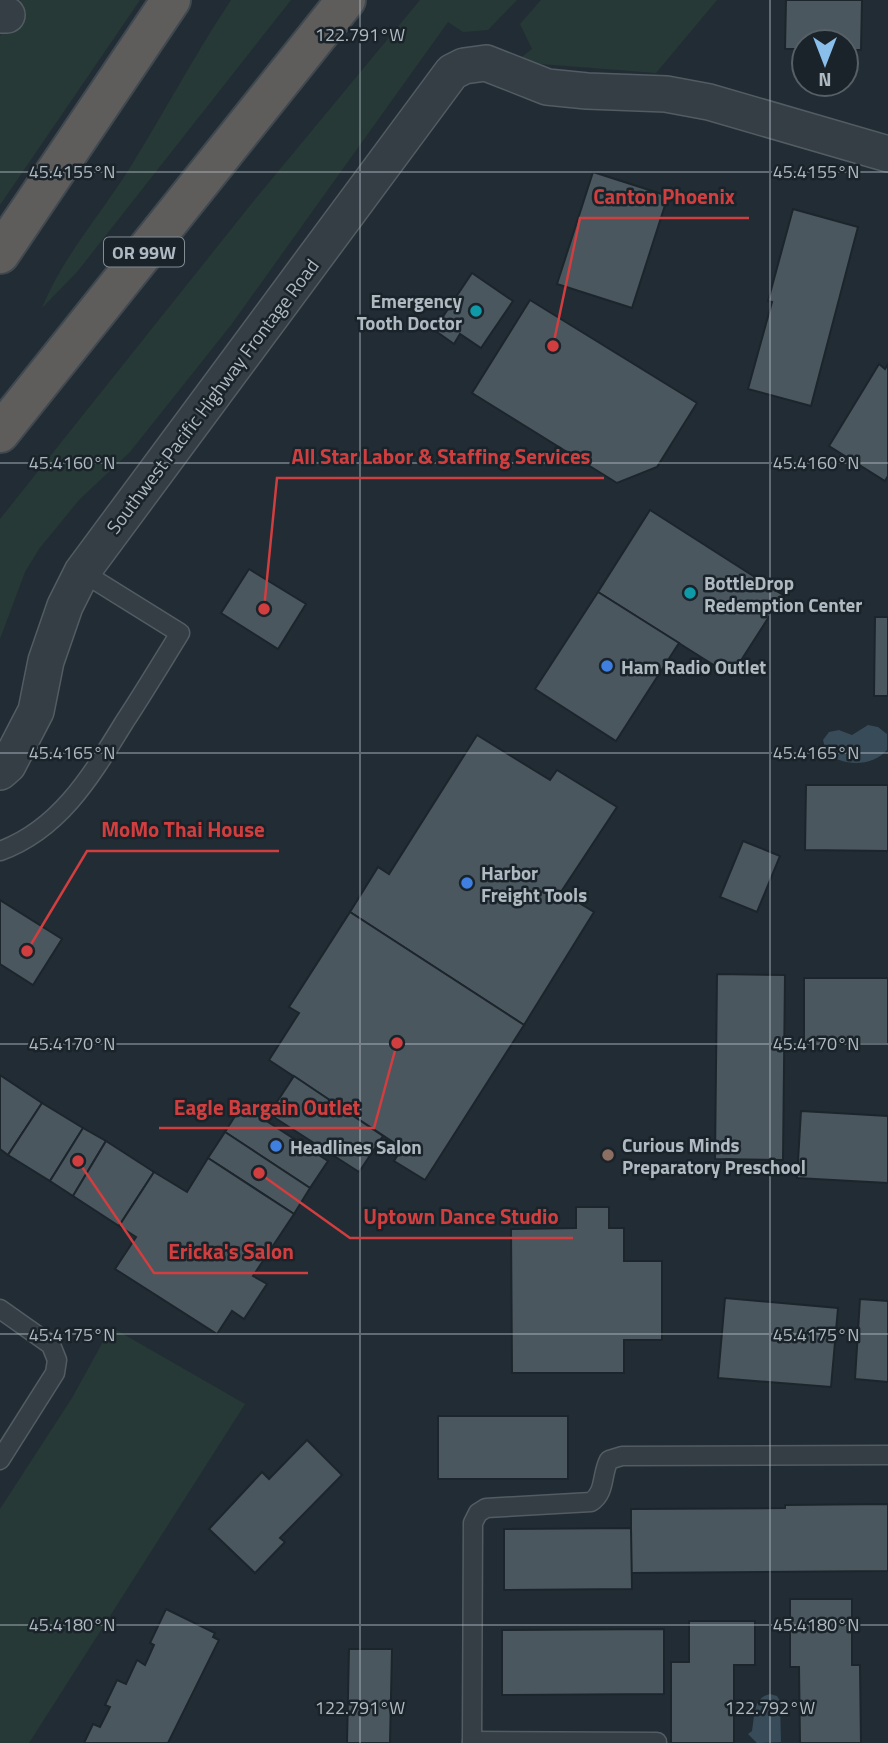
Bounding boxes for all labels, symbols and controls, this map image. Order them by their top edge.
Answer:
text: 122.791°W [315,21,405,48]
north arrow [790,28,860,98]
text: N [818,66,832,95]
text: 45.4155°N [29,158,115,185]
text: 45.4155°N [773,158,859,185]
callout: Canton Phoenix [580,176,749,218]
text: Canton Phoenix [593,180,735,212]
road number: OR 99W [104,238,184,266]
street label: Southwest Pacific Highway Frontage Road [99,252,325,540]
place label: Emergency Tooth Doctor [357,286,462,337]
marker: Emergency Tooth Doctor [468,303,484,319]
callout: All Star Labor & Staffing Services [277,436,604,478]
text: All Star Labor & Staffing Services [291,440,591,472]
text: 45.4160°N [29,449,115,476]
text: 45.4160°N [773,449,859,476]
place label: BottleDrop Redemption Center [704,568,862,619]
marker: BottleDrop Redemption Center [682,585,698,601]
place label: Ham Radio Outlet [621,652,766,681]
marker: Ham Radio Outlet [599,658,615,674]
text: 45.4165°N [29,739,115,766]
text: 45.4165°N [773,739,859,766]
callout: MoMo Thai House [87,809,279,851]
text: MoMo Thai House [101,813,265,845]
place label: Harbor Freight Tools [481,858,587,909]
marker: Harbor Freight Tools [459,875,475,891]
text: 45.4170°N [29,1030,115,1057]
text: 45.4170°N [773,1030,859,1057]
callout: Eagle Bargain Outlet [159,1086,374,1128]
text: Eagle Bargain Outlet [174,1091,361,1123]
place label: Curious Minds Preparatory Preschool [622,1130,806,1181]
place label: Headlines Salon [290,1132,422,1161]
marker: Headlines Salon [268,1138,284,1154]
marker: Curious Minds Preparatory Preschool [600,1147,616,1163]
callout: Uptown Dance Studio [350,1196,573,1238]
text: Uptown Dance Studio [363,1200,559,1232]
callout: Ericka's Salon [154,1231,308,1273]
text: Ericka's Salon [168,1235,294,1267]
text: 45.4175°N [29,1321,115,1348]
text: 45.4175°N [773,1321,859,1348]
text: 45.4180°N [29,1611,115,1638]
text: 45.4180°N [773,1611,859,1638]
text: 122.791°W [315,1694,405,1721]
text: 122.792°W [725,1694,815,1721]

